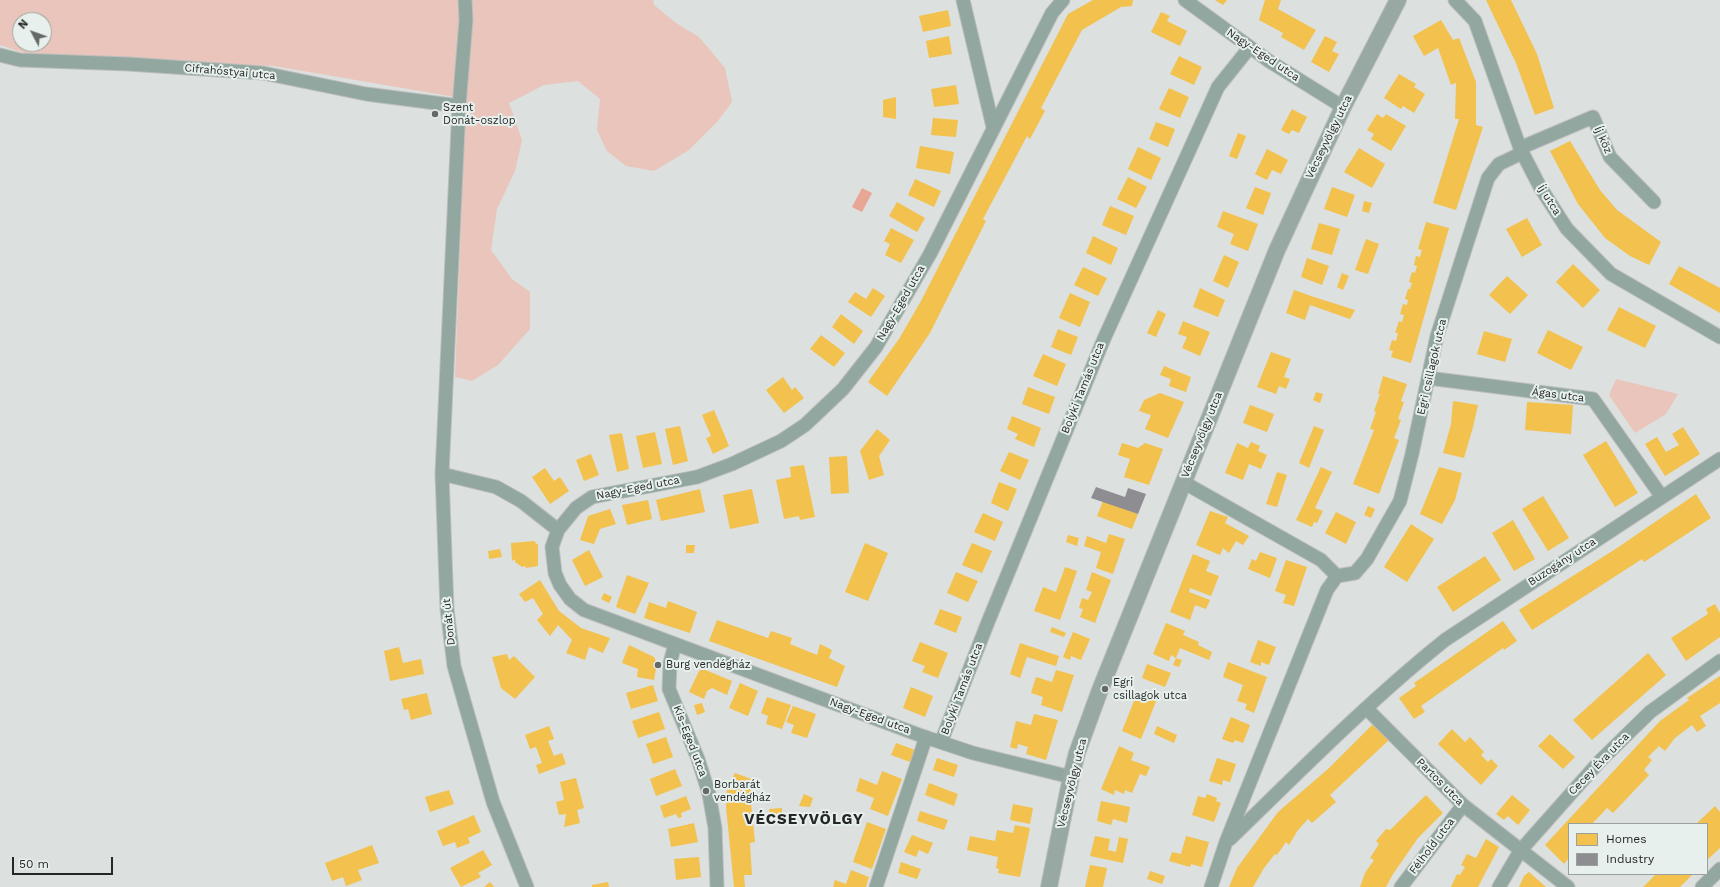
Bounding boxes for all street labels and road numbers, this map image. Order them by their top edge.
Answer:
street label: Nagy-Eged utca [1224,26,1302,84]
street label: Cifrahóstyai utca [184,61,276,83]
street label: Vécseyvölgy utca [1303,93,1355,181]
street label: Íj köz [1591,124,1615,156]
street label: Íj utca [1534,182,1564,218]
street label: Nagy-Eged utca [874,263,928,343]
street label: Egri csillagok utca [1415,318,1449,416]
street label: Bolyki Tamás utca [1059,340,1107,436]
street label: Ágas utca [1531,385,1585,405]
street label: Vécseyvölgy utca [1179,390,1225,480]
street label: Nagy-Eged utca [595,473,681,503]
street label: Buzogány utca [1526,535,1598,589]
street label: Donát út [440,598,458,646]
street label: Bolyki Tamás utca [938,641,986,737]
street label: Nagy-Eged utca [828,695,912,737]
street label: Kis-Eged utca [670,704,710,778]
street label: Cecey Éva utca [1566,730,1632,798]
street label: Vécseyvölgy utca [1055,737,1089,829]
street label: Partos utca [1414,756,1466,808]
street label: Félhold utca [1407,815,1457,877]

